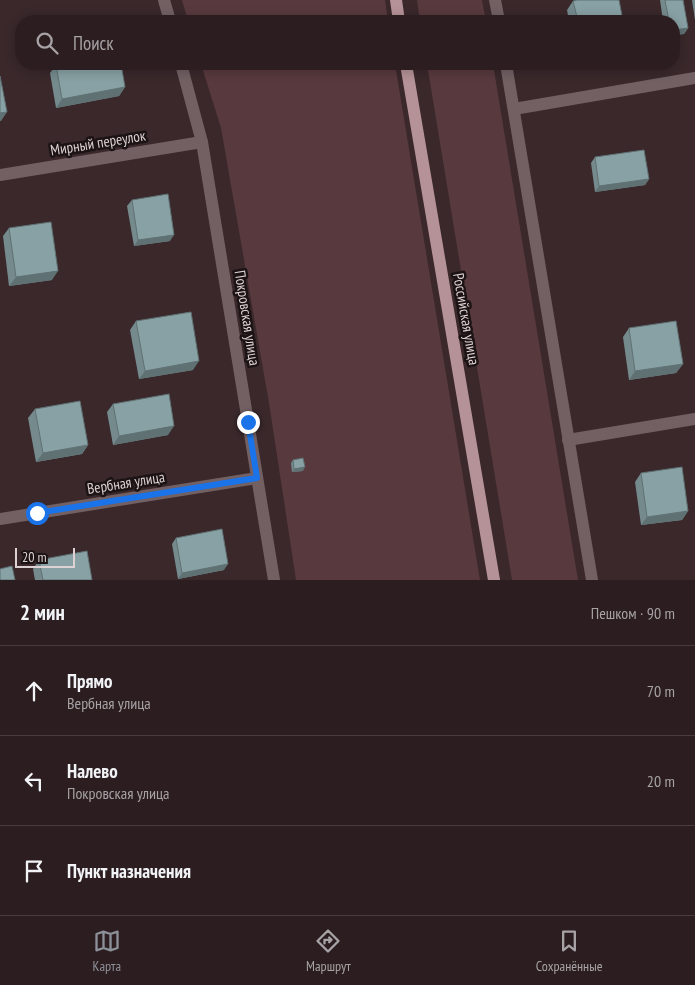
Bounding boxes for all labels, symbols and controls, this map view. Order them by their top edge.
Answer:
search box [15,15,680,70]
icon: search [33,29,61,57]
text: Поиск [73,31,114,55]
street label: Мирный переулок [49,126,147,159]
street label: Покровская улица [231,269,264,367]
street label: Российская улица [449,271,484,366]
route end [237,411,260,434]
street label: Вербная улица [86,467,166,498]
route start [26,502,49,525]
scale bar [15,545,75,568]
text: 20 m [22,548,47,566]
text: 2 мин [20,599,65,626]
text: Пешком · 90 m [591,603,675,623]
text: Прямо [67,669,112,693]
icon: ahead [20,677,48,705]
text: 70 m [647,681,675,701]
text: Вербная улица [67,693,151,713]
text: Налево [67,759,118,783]
icon: left [20,767,48,795]
text: 20 m [647,771,675,791]
text: Покровская улица [67,783,169,803]
icon: arrive [20,857,48,885]
text: Пункт назначения [67,859,191,883]
tab: Карта [93,927,121,975]
tab: Маршрут [306,927,351,975]
tab: Сохранённые [536,927,602,975]

